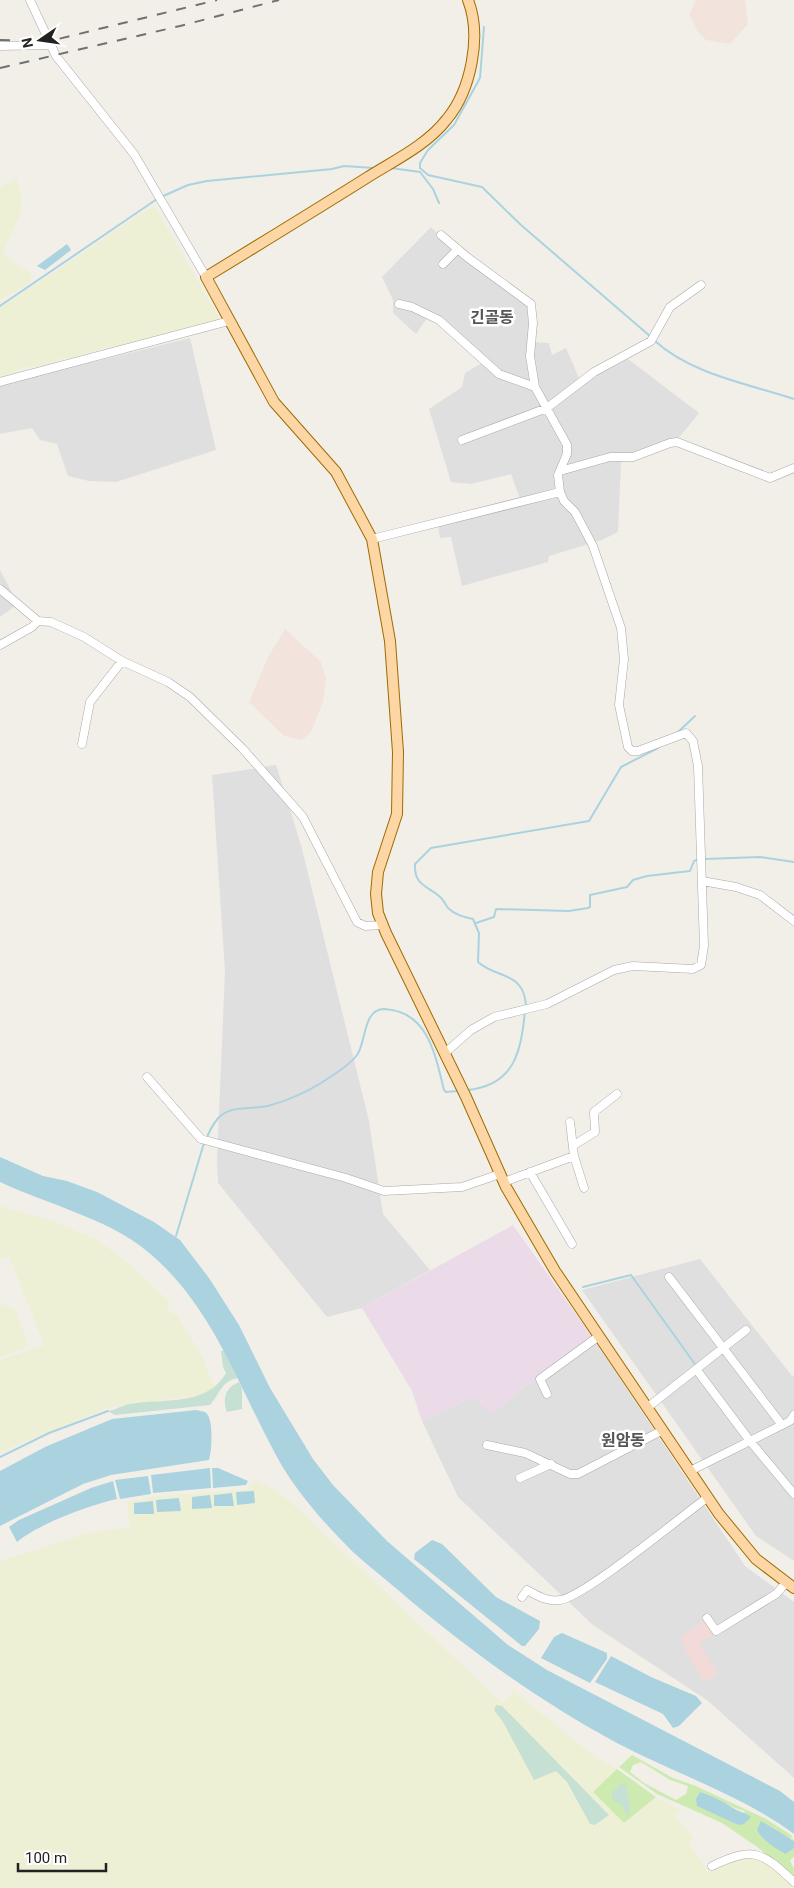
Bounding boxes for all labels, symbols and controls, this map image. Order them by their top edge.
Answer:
north arrow [15,15,65,65]
text: N [18,36,36,50]
district label: 긴골동 [470,308,514,327]
district label: 원암동 [601,1431,645,1450]
scale bar [18,1840,105,1872]
text: 100 m [25,1849,67,1867]

